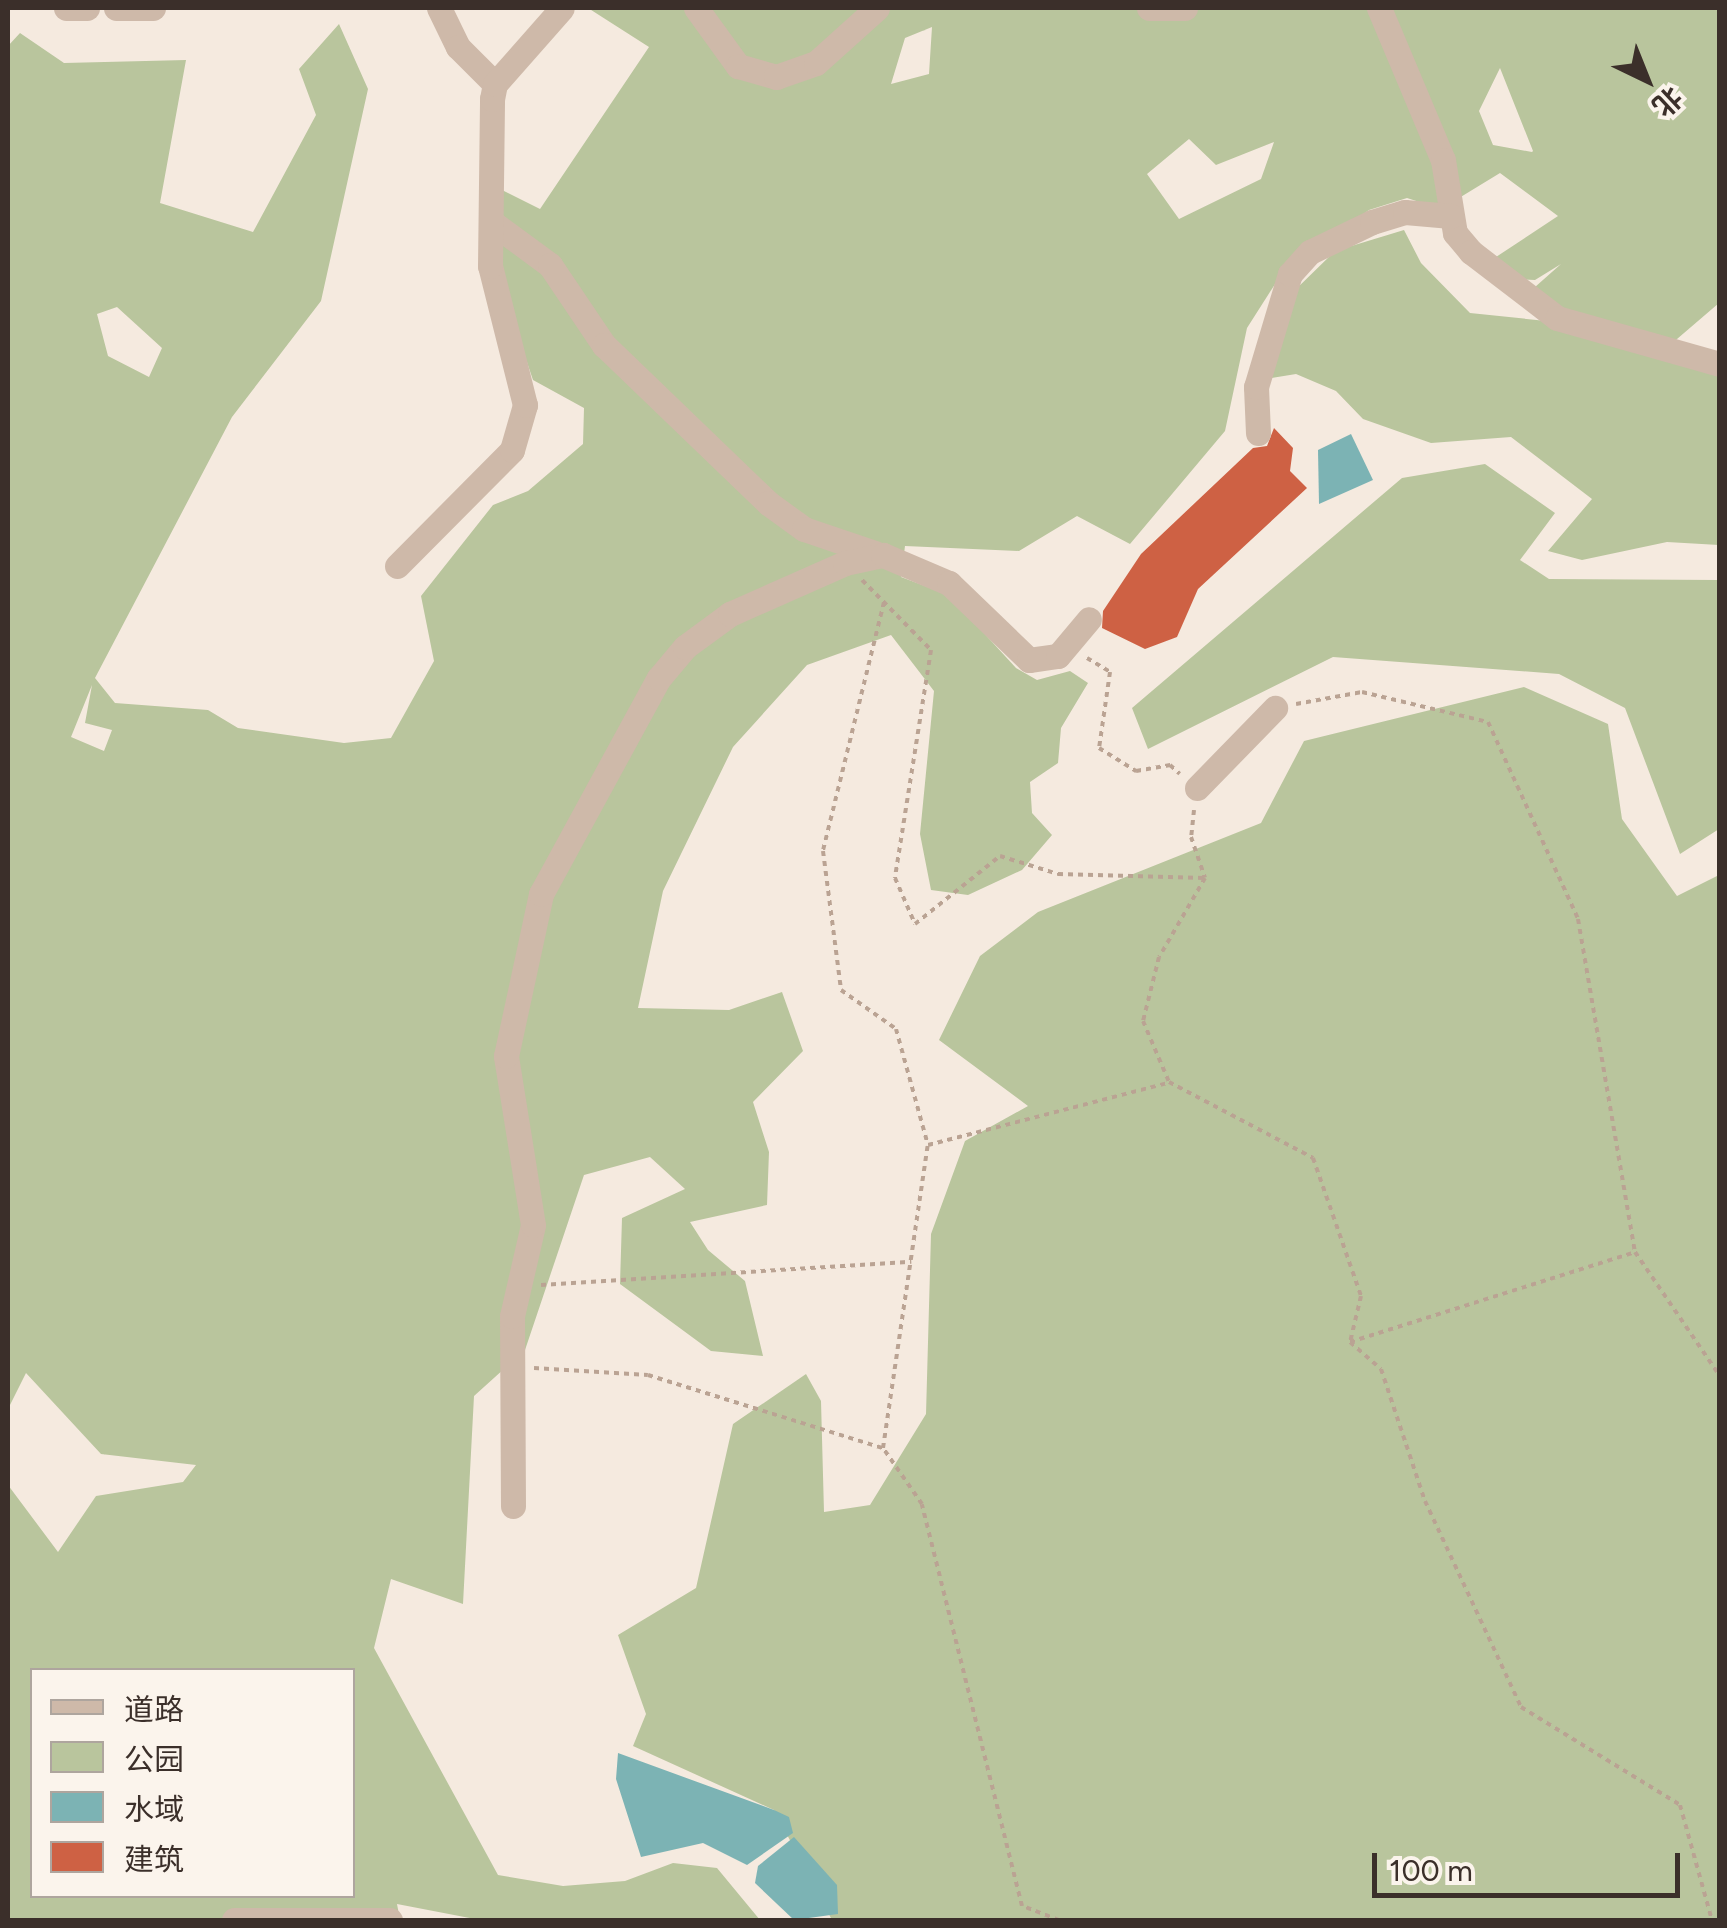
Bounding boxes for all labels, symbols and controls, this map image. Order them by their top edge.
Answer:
north arrow [1597,30,1697,130]
text: 北 [1646,80,1689,124]
legend [30,1668,355,1898]
text: 道路 [124,1691,184,1728]
text: 公园 [124,1741,184,1778]
text: 水域 [124,1791,184,1828]
scale bar [1377,1833,1684,1895]
text: 建筑 [124,1841,184,1878]
text: 100 m [1389,1852,1473,1889]

